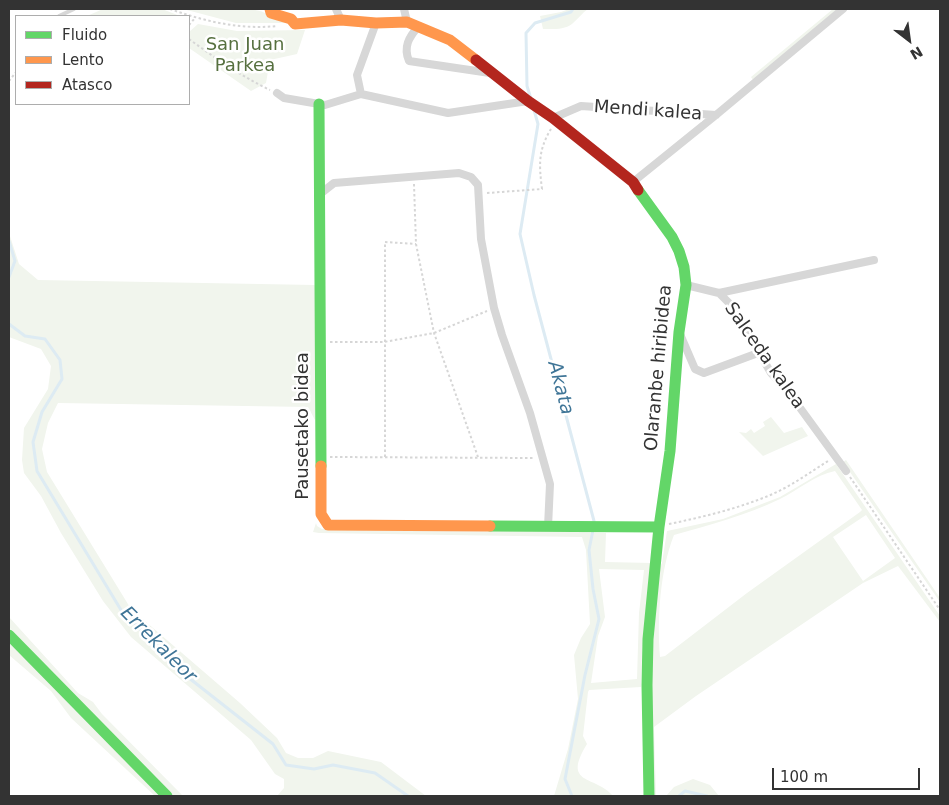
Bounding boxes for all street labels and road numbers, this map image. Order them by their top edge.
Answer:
street label: Mendi kalea [593,96,703,126]
street label: Olaranbe hiribidea [641,284,677,452]
street label: Salceda kalea [719,299,809,413]
street label: Pausetako bidea [292,352,314,500]

